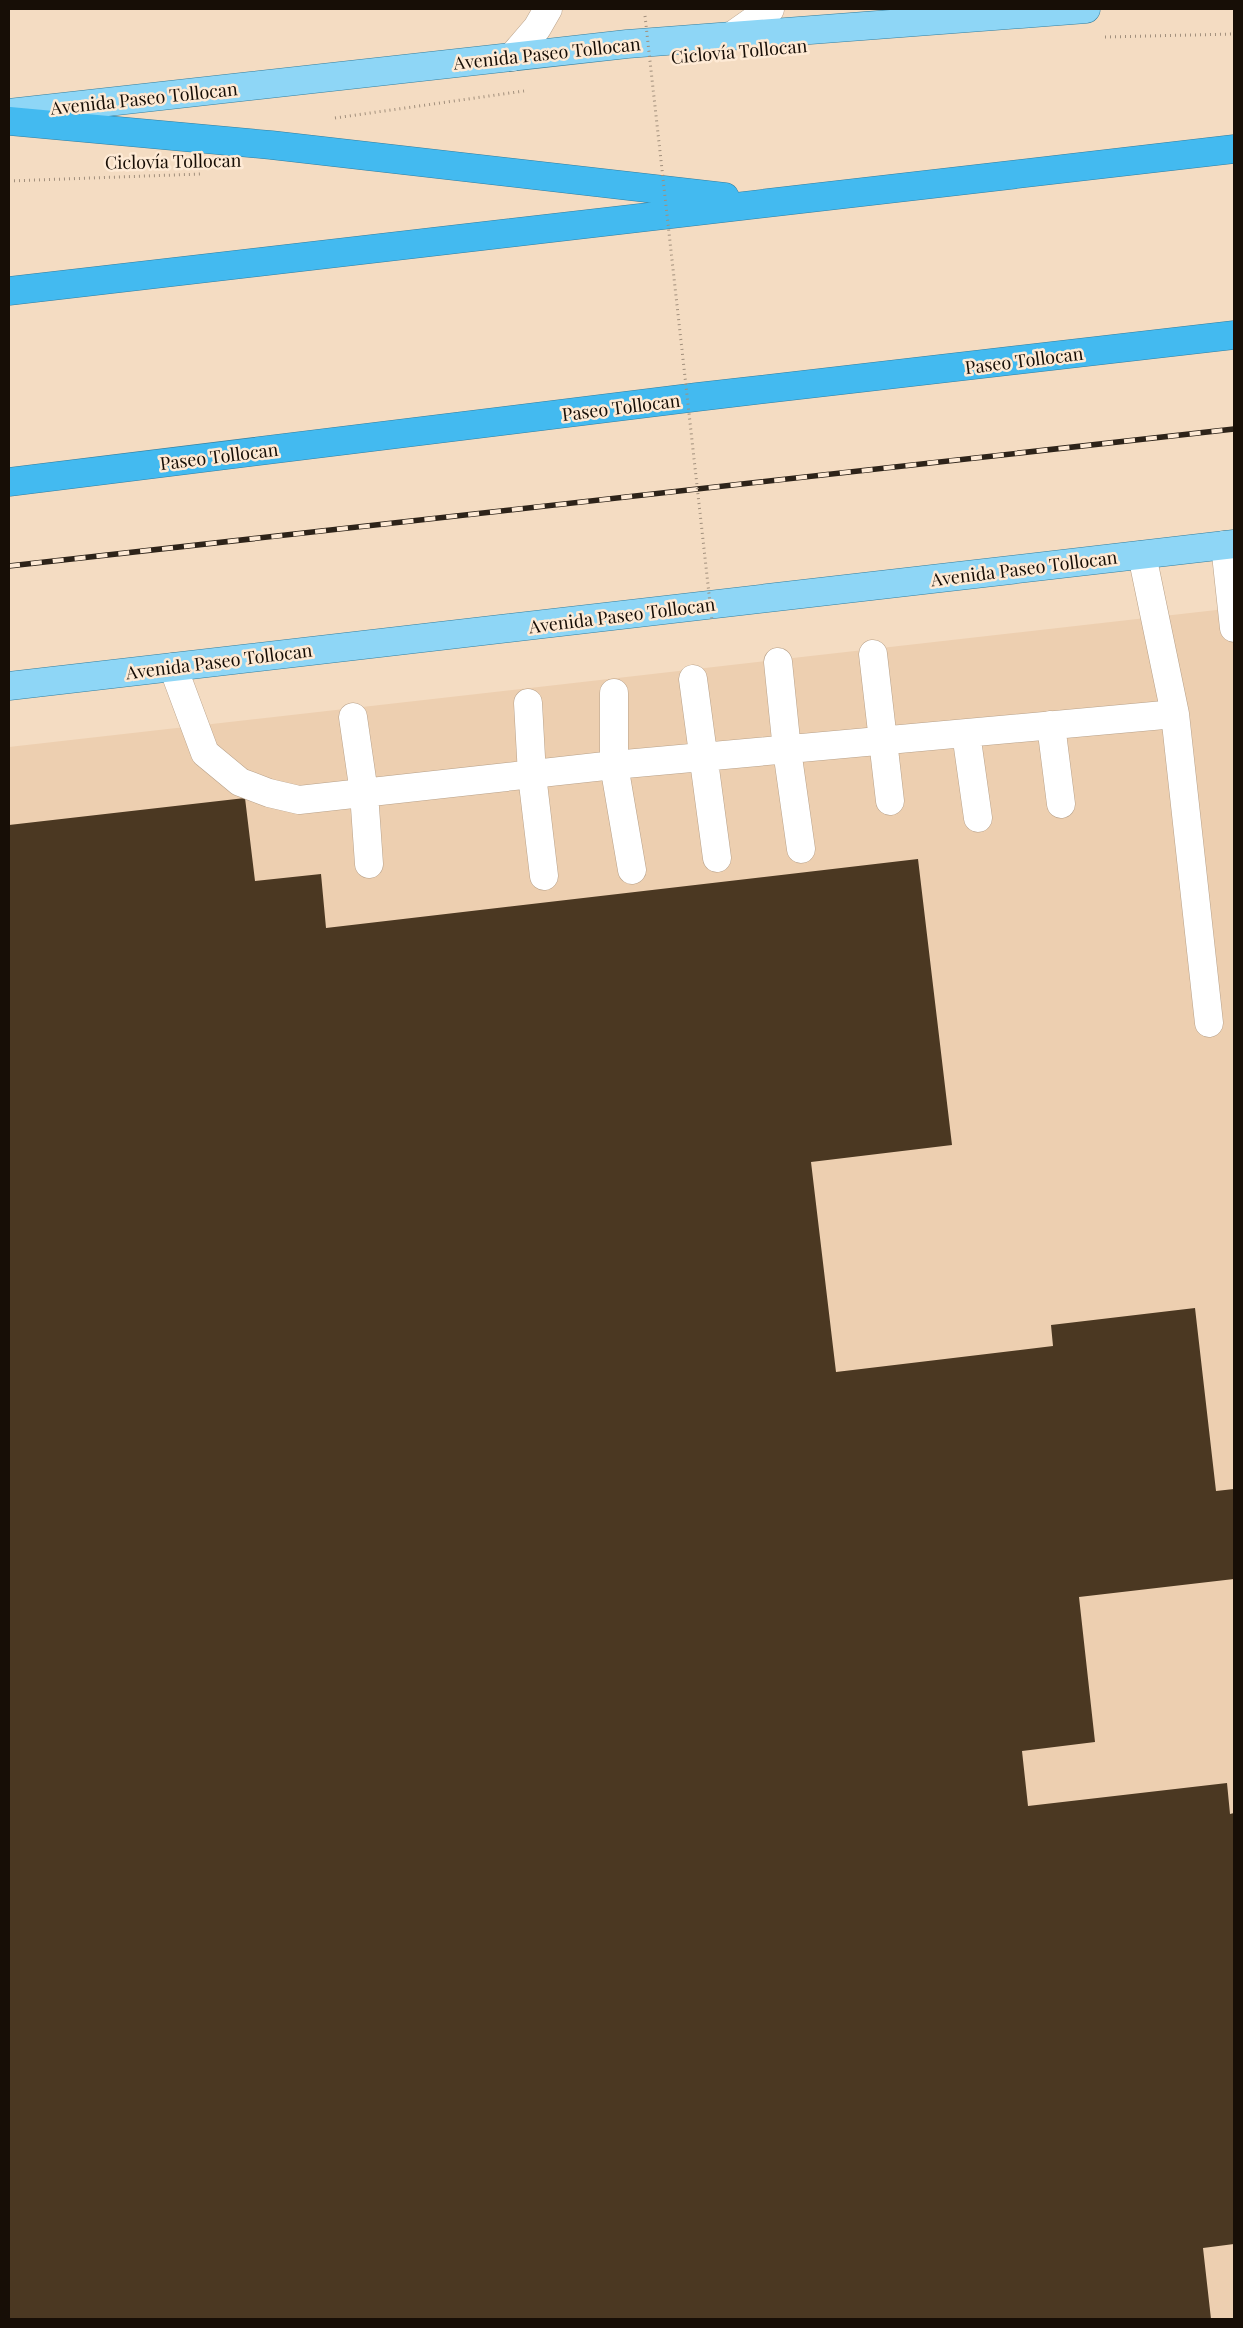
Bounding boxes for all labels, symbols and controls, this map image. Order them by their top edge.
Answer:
street label: Avenida Paseo Tollocan [451,31,642,75]
street label: Ciclovía Tollocan [670,33,808,69]
street label: Avenida Paseo Tollocan [48,76,239,120]
street label: Ciclovía Tollocan [105,148,242,174]
street label: Paseo Tollocan [963,341,1085,379]
street label: Paseo Tollocan [560,388,682,426]
street label: Paseo Tollocan [158,437,280,475]
street label: Avenida Paseo Tollocan [928,545,1119,591]
street label: Avenida Paseo Tollocan [526,592,717,638]
street label: Avenida Paseo Tollocan [123,638,314,684]

